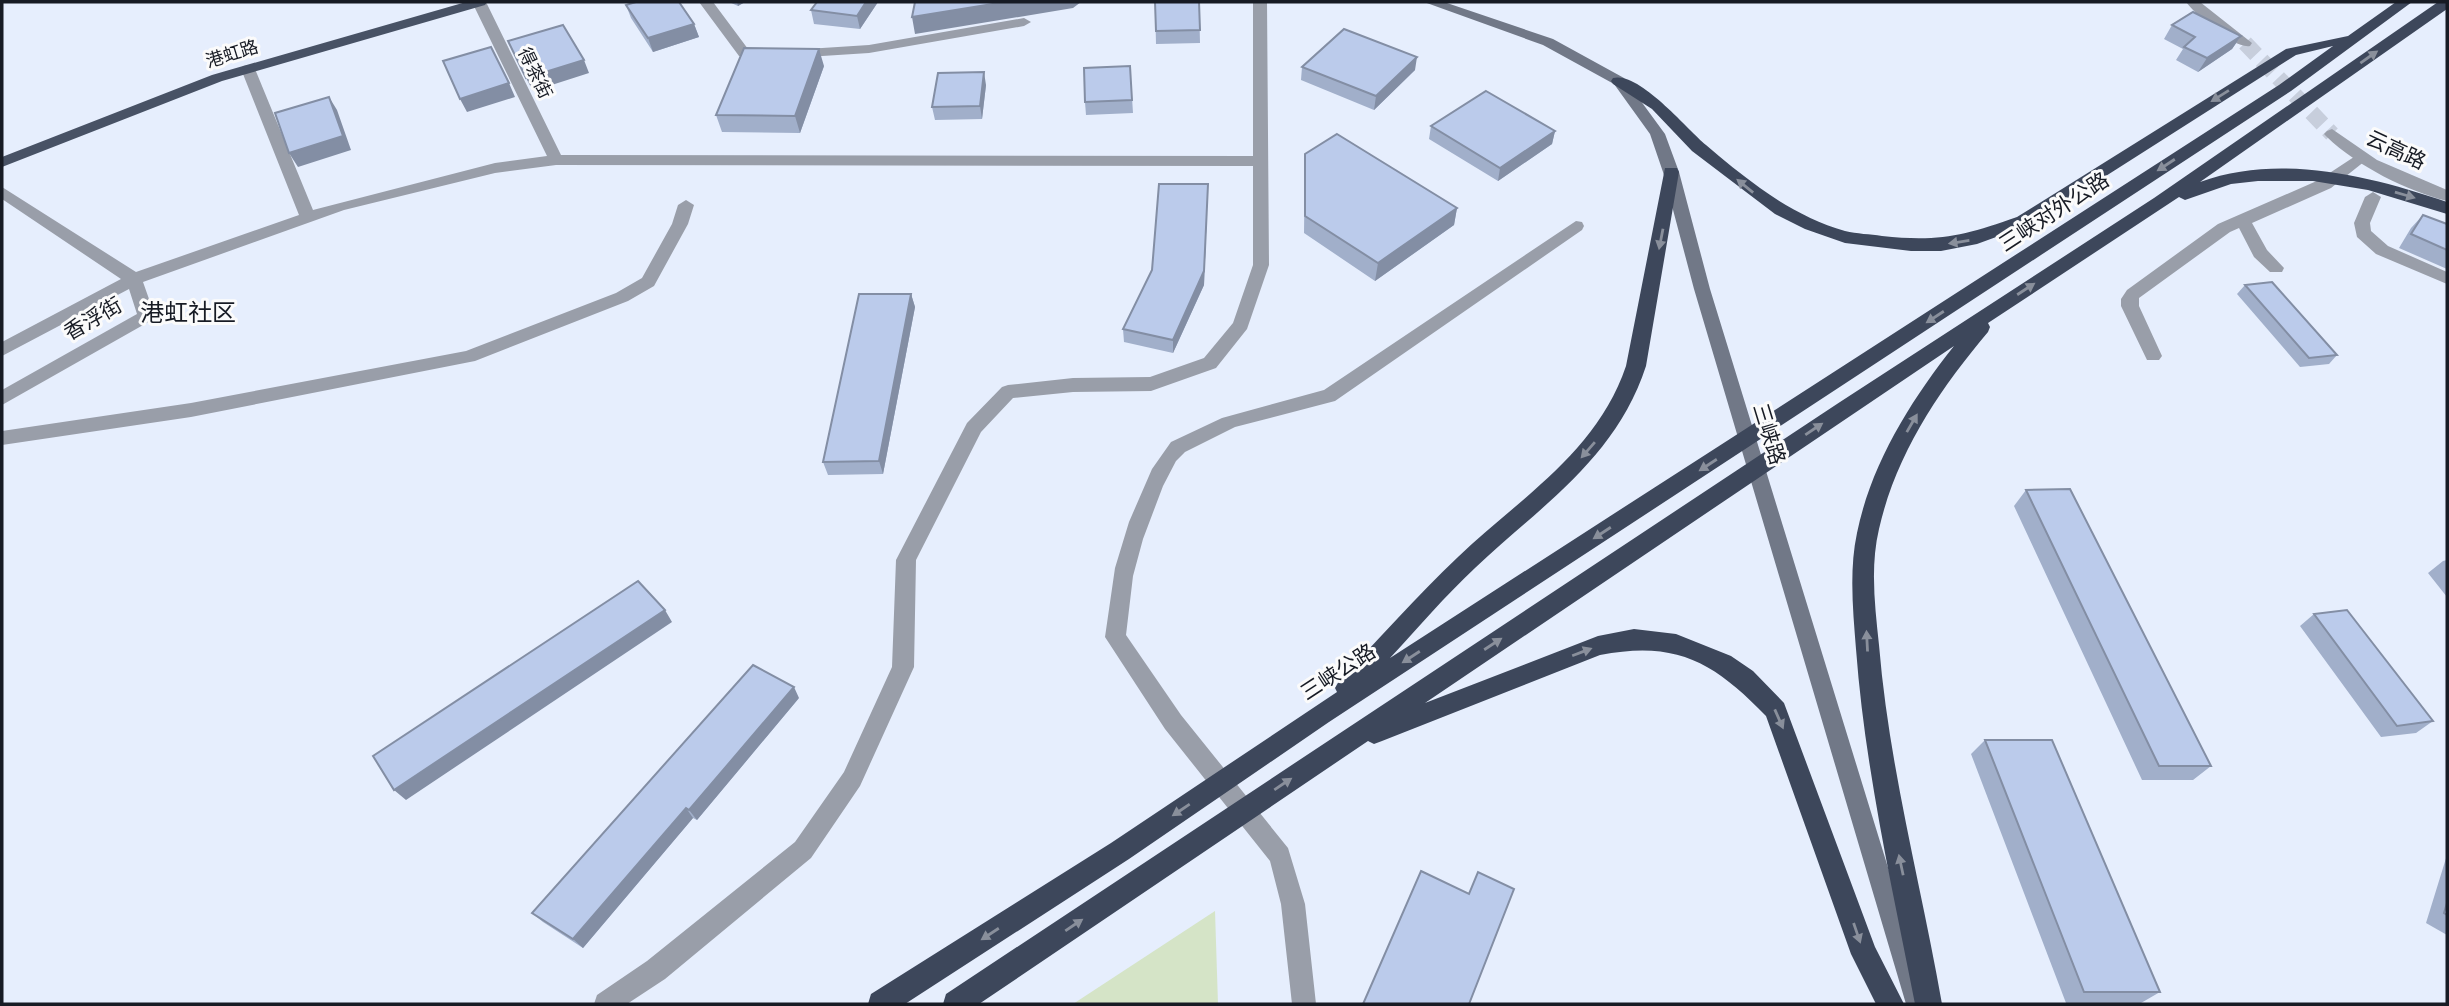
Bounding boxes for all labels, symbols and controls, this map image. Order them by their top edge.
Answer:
street label: 港虹路 [203,36,261,72]
street label: 得茶街 [513,44,557,102]
one-way arrow [2360,50,2378,64]
one-way arrow [2211,90,2230,103]
street label: 云高路 [2362,125,2430,175]
one-way arrow [2156,159,2176,172]
street label: 三峡对外公路 [1994,167,2114,257]
one-way arrow [1737,178,1755,193]
one-way arrow [2395,190,2416,200]
one-way arrow [1655,228,1666,250]
one-way arrow [1948,237,1970,248]
one-way arrow [2017,282,2036,295]
street label: 香浮街 [59,292,127,346]
district label: 港虹社区 [140,299,236,327]
one-way arrow [1926,310,1944,324]
street label: 三峡路 [1747,400,1791,468]
one-way arrow [1906,413,1918,432]
one-way arrow [1805,422,1823,436]
one-way arrow [1581,442,1596,459]
one-way arrow [1699,458,1717,472]
one-way arrow [1592,527,1612,540]
one-way arrow [1861,630,1872,652]
street label: 三峡公路 [1296,638,1380,706]
one-way arrow [1483,638,1502,651]
one-way arrow [1572,647,1593,658]
one-way arrow [1401,650,1421,663]
one-way arrow [1773,709,1785,729]
one-way arrow [1274,777,1292,791]
one-way arrow [1172,803,1190,817]
one-way arrow [1895,854,1906,876]
one-way arrow [1064,919,1084,932]
one-way arrow [1852,922,1863,943]
one-way arrow [981,928,1000,941]

